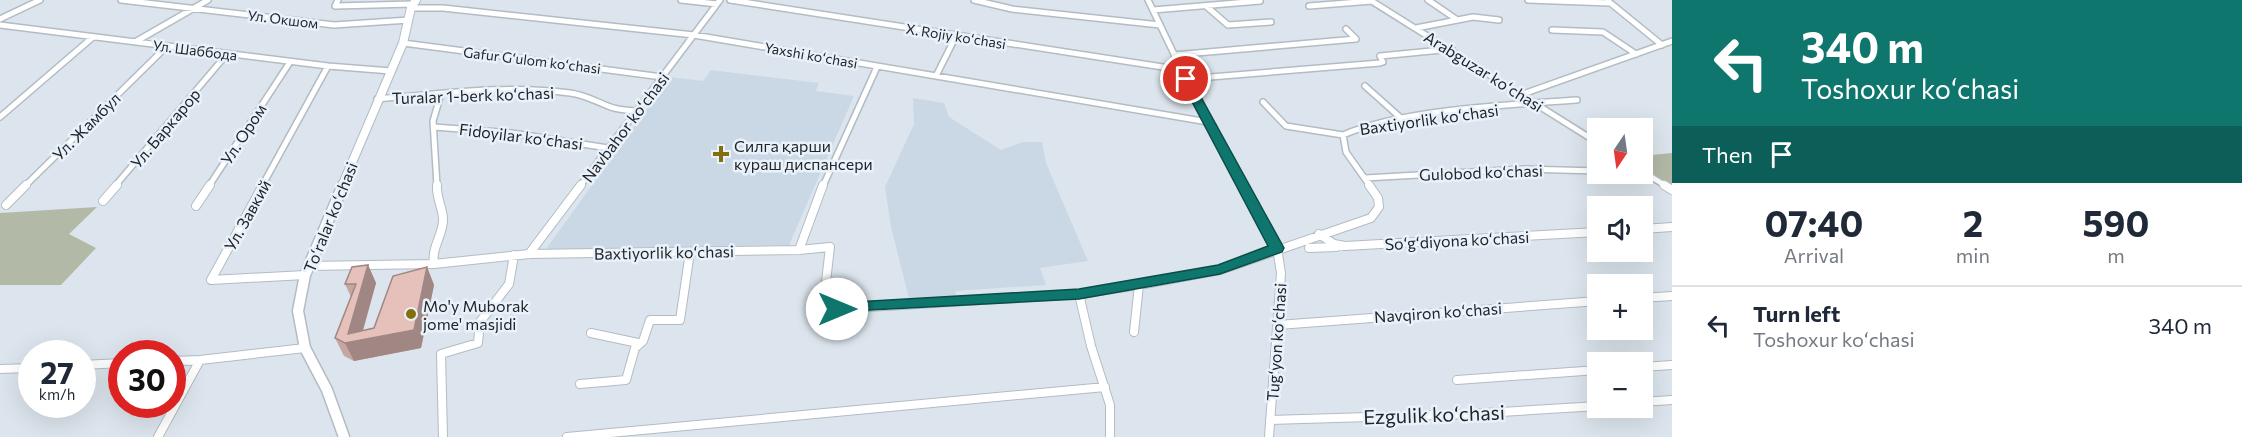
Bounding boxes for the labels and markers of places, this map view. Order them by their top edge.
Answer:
pin [1160,53,1211,104]
place label: Силга қарши кураш диспансери [734,136,873,173]
marker: Силга қарши кураш диспансери [712,145,730,163]
place label: Mo'y Muborak jome' masjidi [423,296,529,333]
marker: Mo'y Muborak jome' masjidi [404,307,418,321]

